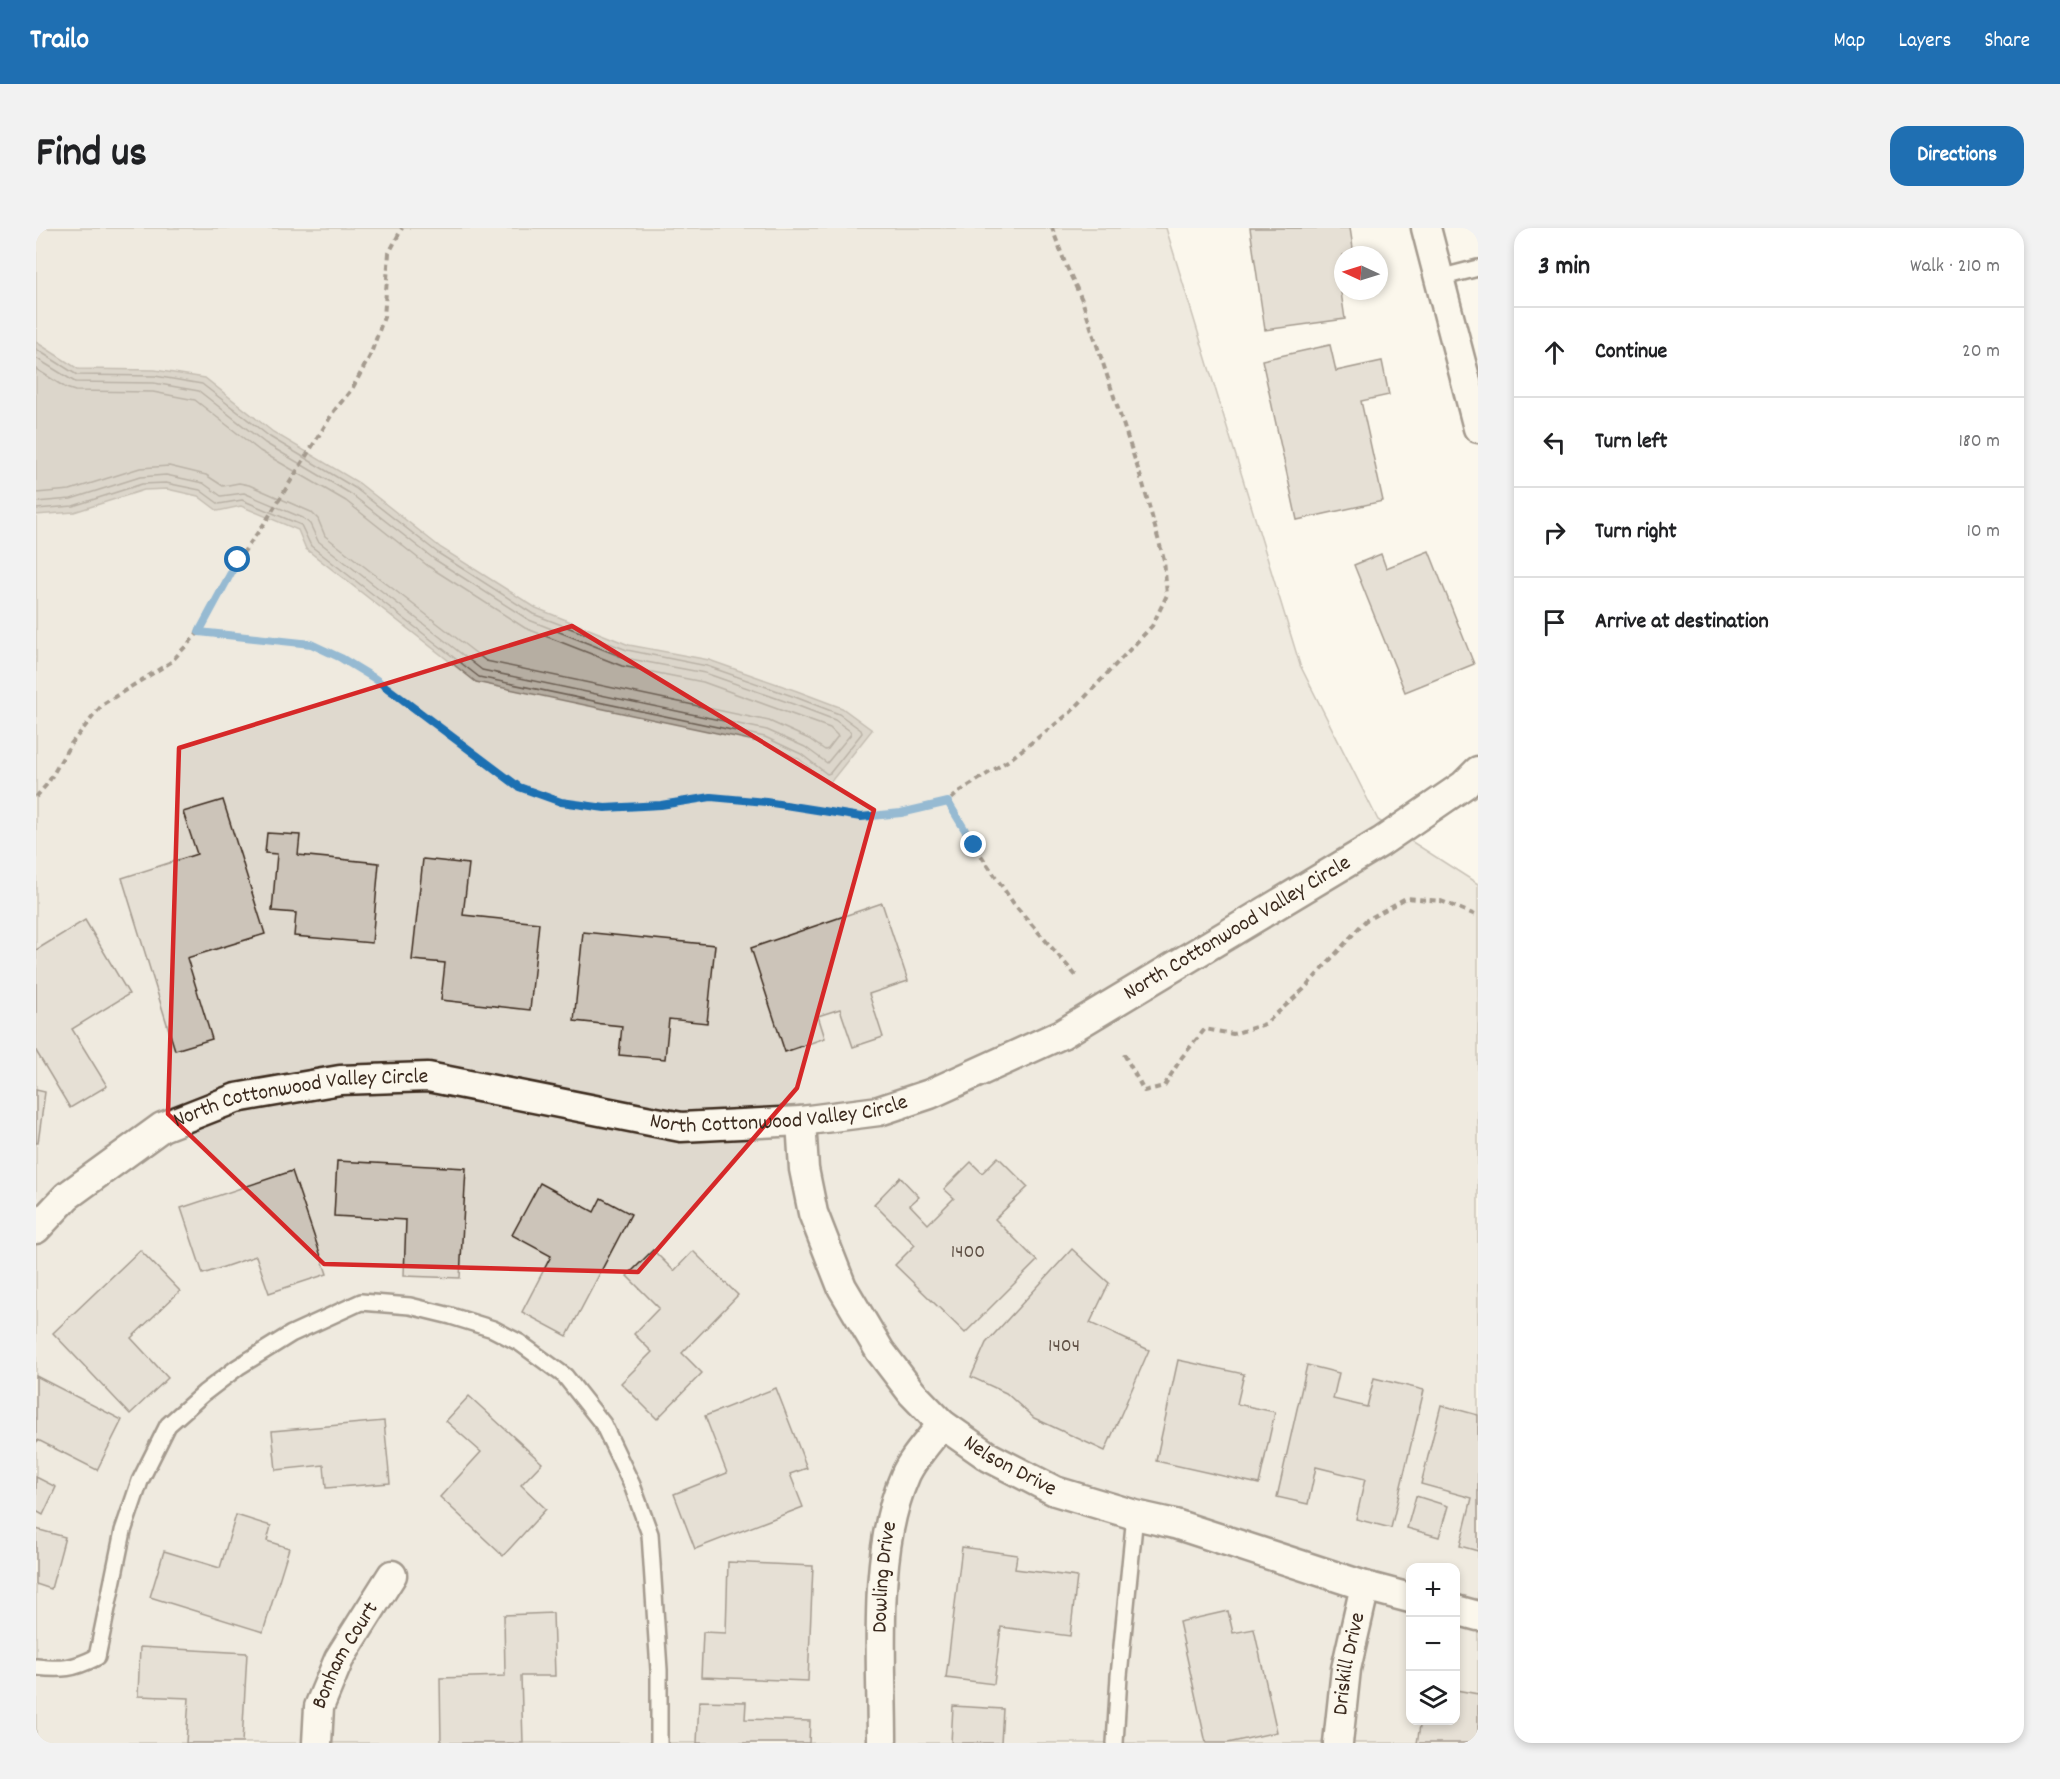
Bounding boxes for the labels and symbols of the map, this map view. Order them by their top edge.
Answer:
north arrow [1334,246,1388,300]
route start [224,546,250,572]
route end [960,831,986,857]
street label: North Cottonwood Valley Circle [1118,848,1357,1009]
street label: North Cottonwood Valley Circle [169,1061,429,1137]
street label: North Cottonwood Valley Circle [647,1087,912,1143]
house number: 1400 [951,1239,985,1267]
house number: 1404 [1048,1333,1080,1361]
street label: Nelson Drive [957,1428,1062,1505]
street label: Dowling Drive [865,1519,906,1633]
street label: Bonham Court [304,1596,387,1714]
street label: Driskill Drive [1326,1609,1374,1717]

